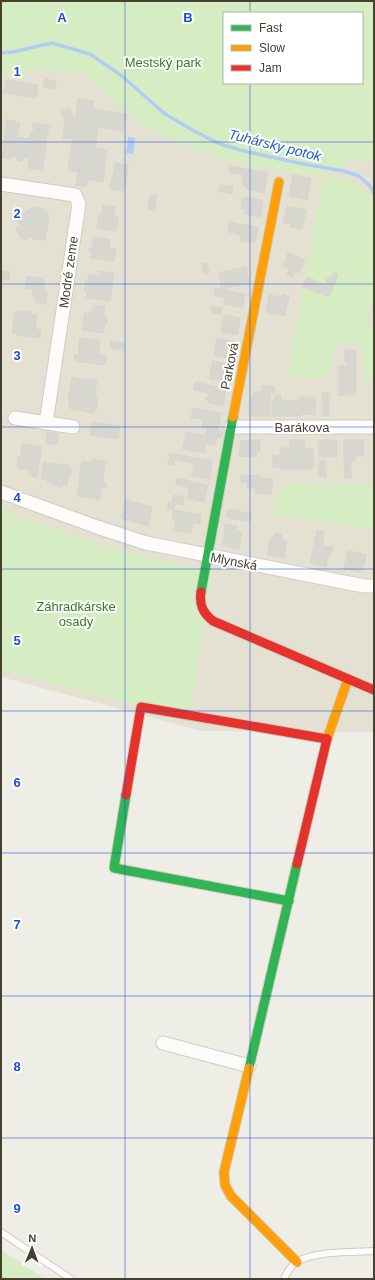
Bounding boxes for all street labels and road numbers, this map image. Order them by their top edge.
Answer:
street label: Modré zeme [56,235,81,309]
street label: Parková [218,341,242,391]
street label: Barákova [275,420,330,435]
street label: Mlynská [209,550,259,574]

